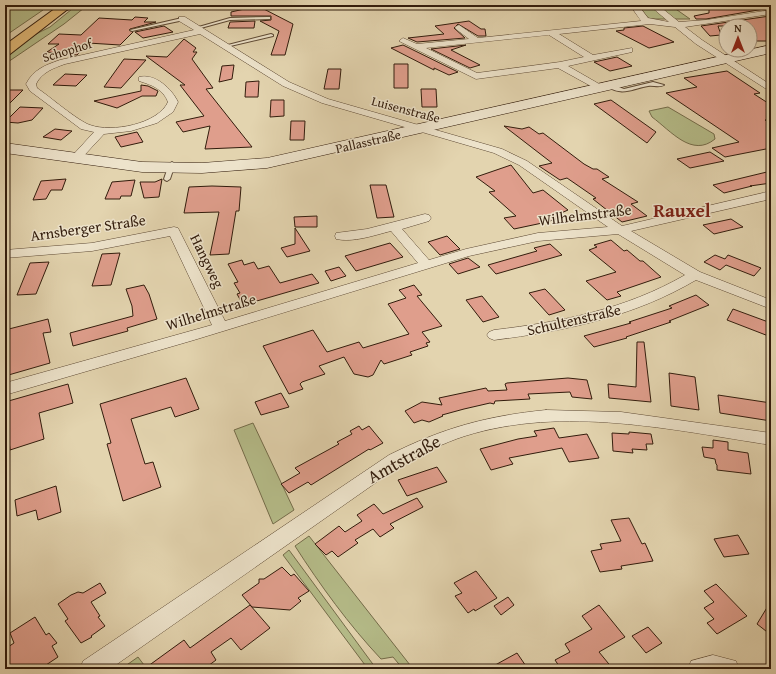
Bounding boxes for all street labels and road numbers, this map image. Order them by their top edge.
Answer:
street label: Schophof [40,33,96,67]
street label: Luisenstraße [369,91,442,128]
street label: Pallasstraße [334,125,403,158]
street label: Wilhelmstraße [537,198,633,231]
street label: Arnsberger Straße [29,209,147,246]
street label: Hangweg [185,230,230,292]
street label: Wilhelmstraße [163,288,259,335]
street label: Schultenstraße [525,299,623,340]
street label: Amtstraße [362,427,445,490]

